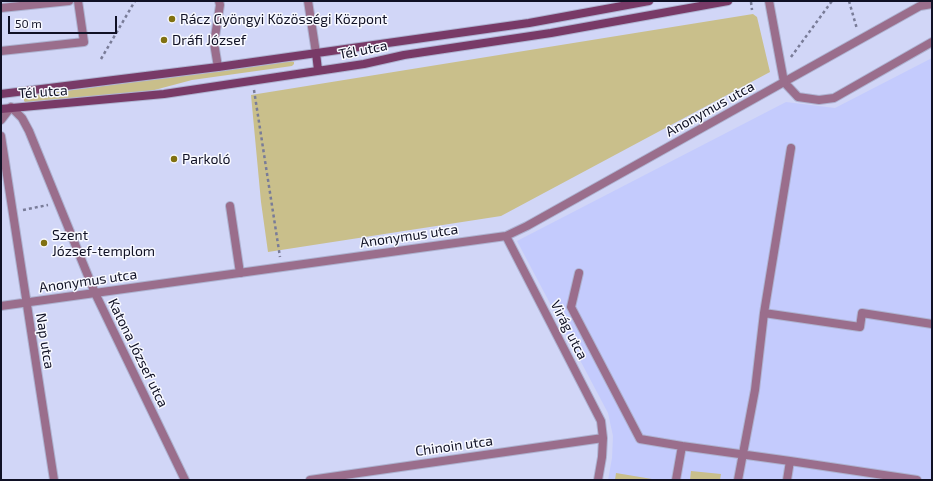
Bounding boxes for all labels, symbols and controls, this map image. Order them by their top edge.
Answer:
scale bar [10,8,119,34]
place label: Rácz Gyöngyi Közösségi Központ [180,11,387,27]
marker: Rácz Gyöngyi Közösségi Központ [167,14,177,24]
text: 50 m [15,16,42,30]
place label: Dráfi József [172,32,246,48]
marker: Dráfi József [159,35,169,45]
street label: Tél utca [337,37,389,63]
street label: Anonymus utca [663,78,757,140]
street label: Tél utca [18,82,68,102]
place label: Parkoló [182,151,230,167]
marker: Parkoló [169,154,179,164]
street label: Anonymus utca [359,221,459,251]
place label: Szent József-templom [52,227,155,260]
marker: Szent József-templom [39,238,49,248]
street label: Anonymus utca [38,266,138,296]
street label: Katona József utca [104,296,172,410]
street label: Virág utca [547,298,591,362]
street label: Nap utca [32,312,58,370]
street label: Chinoin utca [414,432,494,460]

